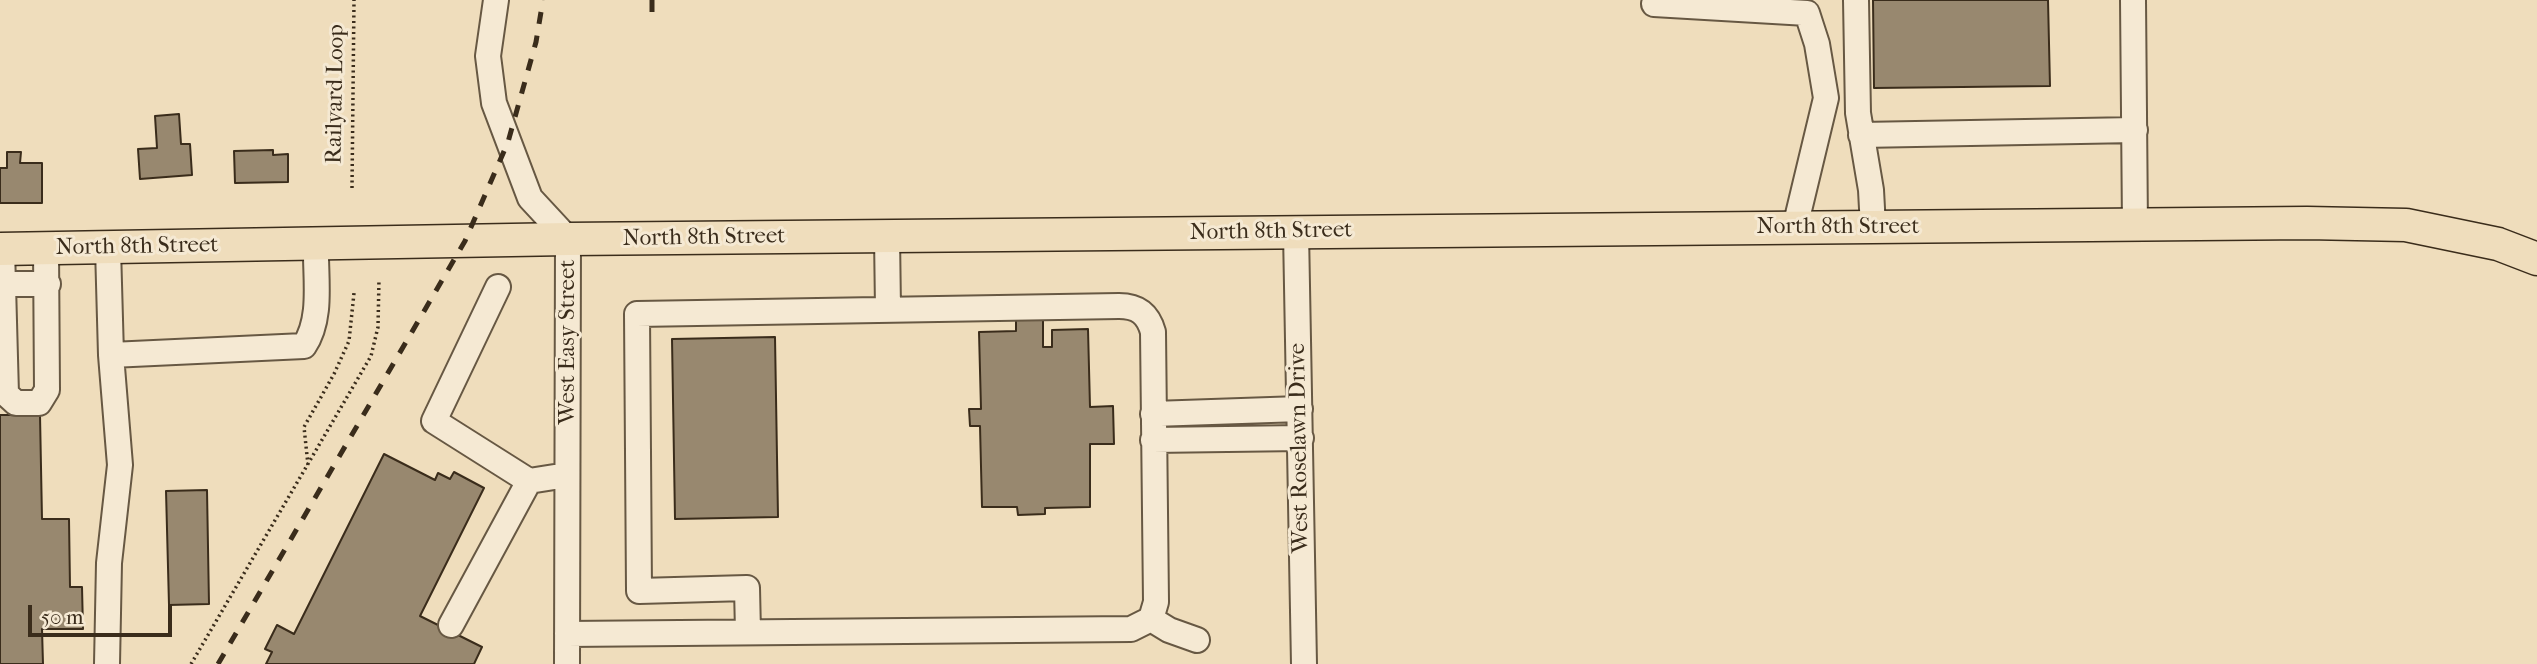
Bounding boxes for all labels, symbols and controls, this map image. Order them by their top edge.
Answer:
street label: Railyard Loop [321,24,351,164]
street label: North 8th Street [1757,213,1919,241]
street label: North 8th Street [1189,217,1353,247]
street label: North 8th Street [622,223,786,253]
street label: North 8th Street [55,232,219,262]
street label: West Easy Street [554,260,582,424]
street label: West Roselawn Drive [1284,343,1316,553]
scale bar [32,590,175,634]
text: 50 m [41,605,84,629]

